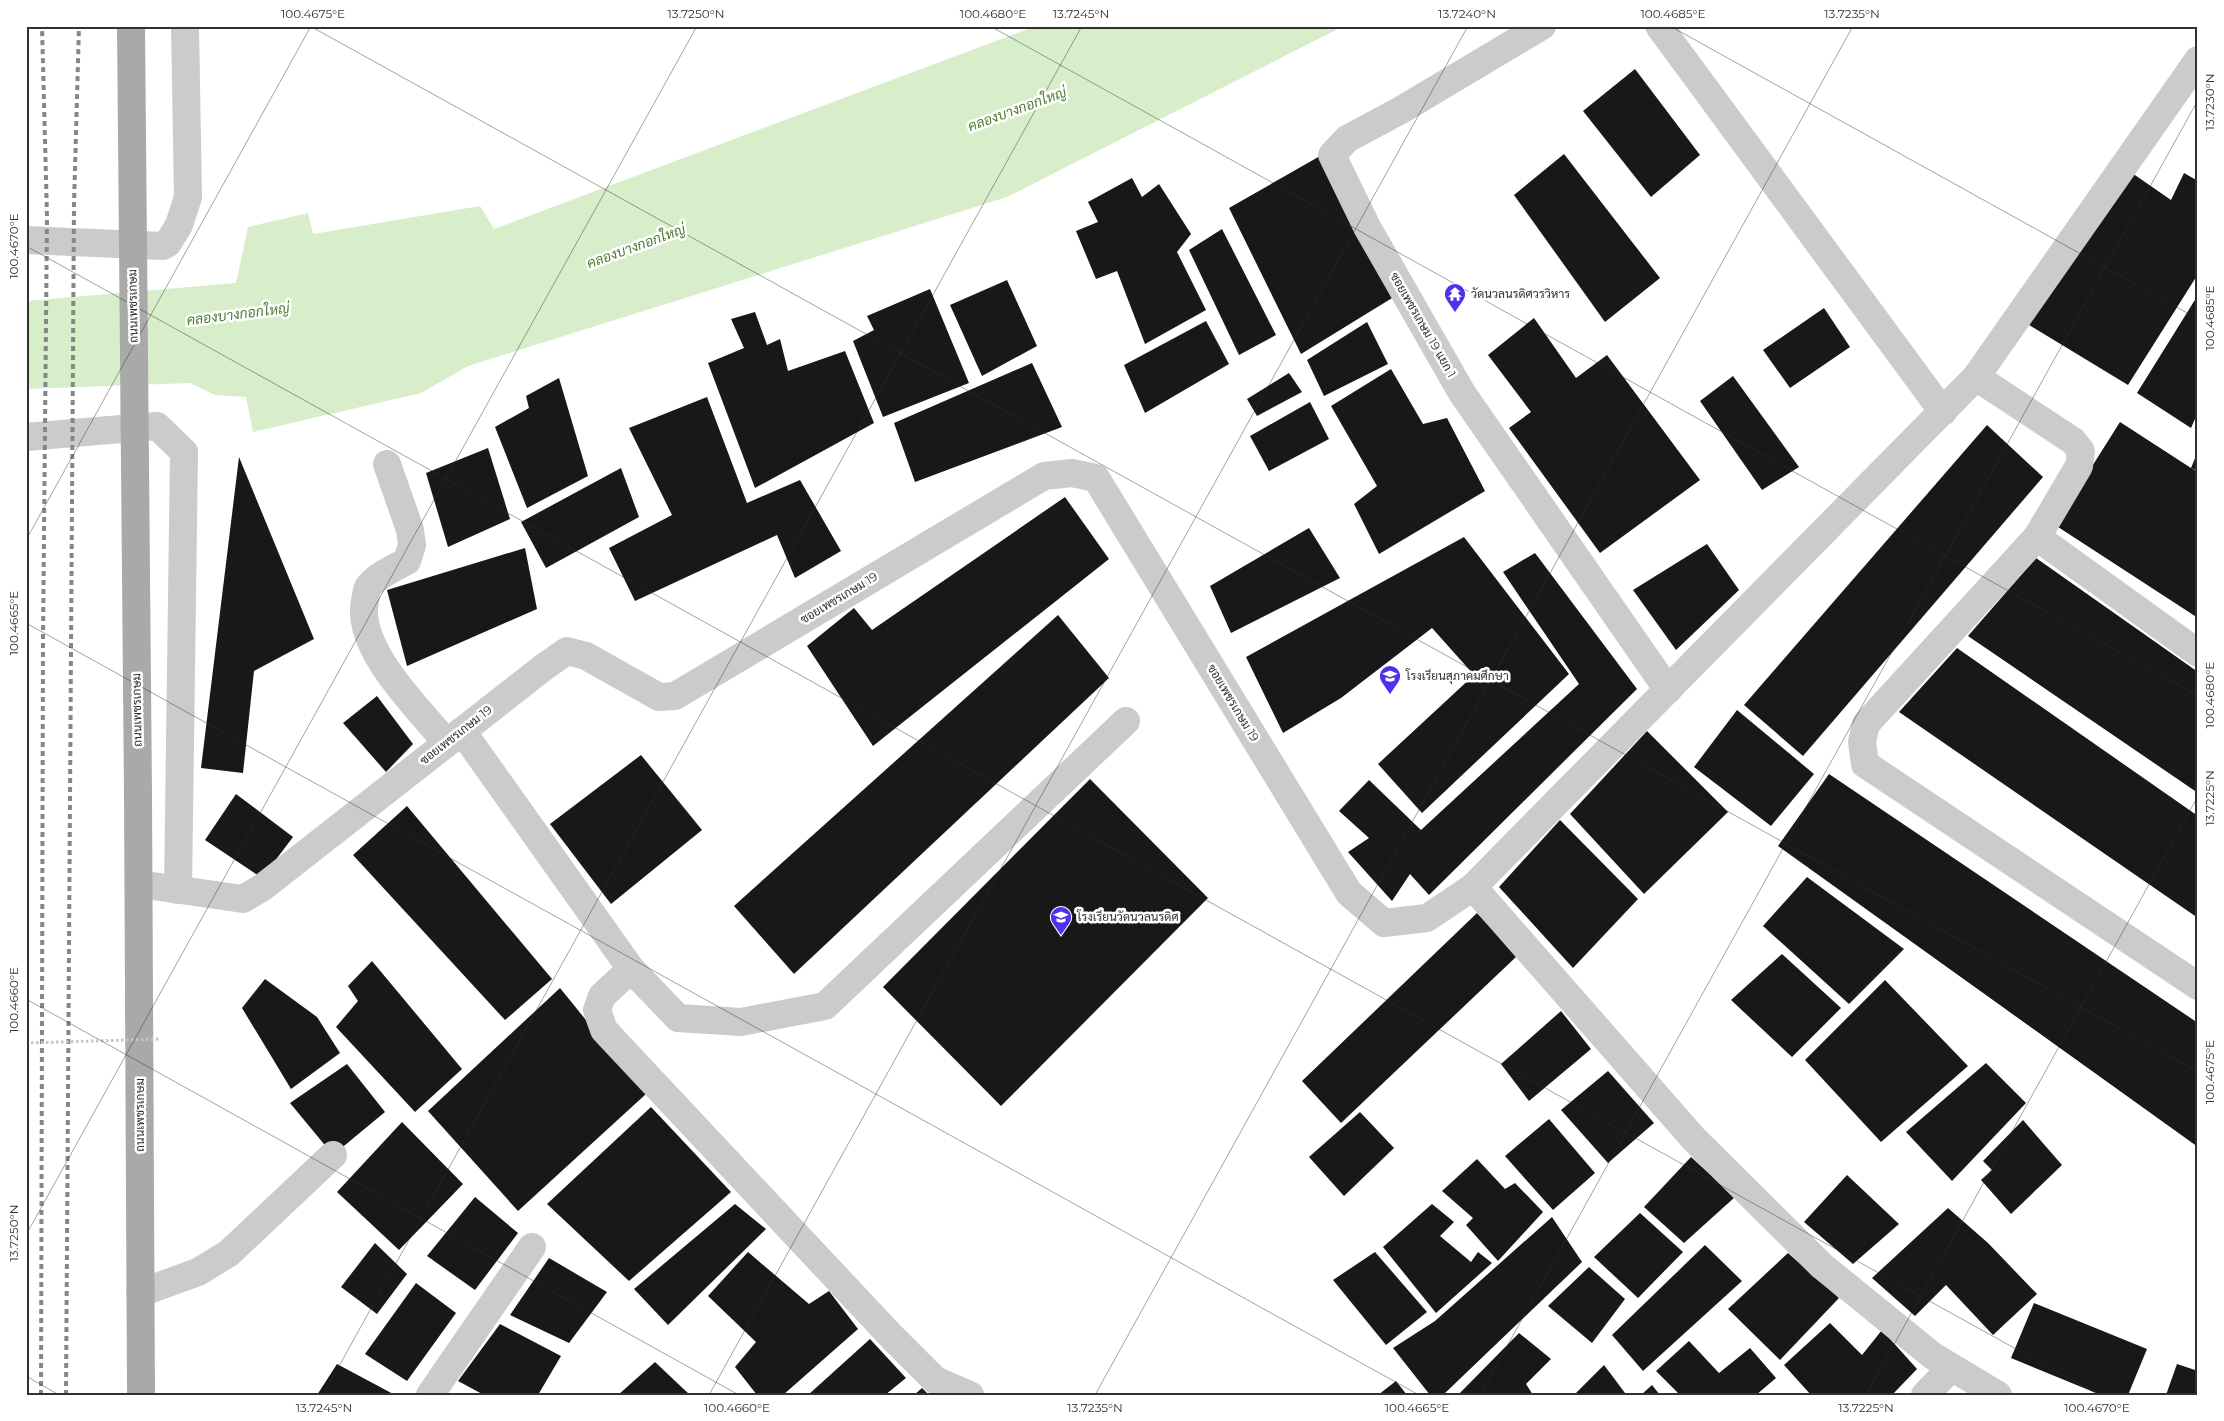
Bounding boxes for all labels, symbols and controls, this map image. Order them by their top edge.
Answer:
text: 100.4675°E [281,6,345,21]
text: 13.7250°N [668,6,724,21]
text: 100.4680°E [960,6,1026,21]
text: 13.7245°N [1053,6,1109,21]
text: 13.7240°N [1438,6,1496,21]
text: 100.4685°E [1640,6,1706,21]
text: 13.7235°N [1824,6,1880,21]
text: 13.7230°N [2202,74,2217,130]
water label: คลองบางกอกใหญ่ [965,82,1070,135]
text: 100.4670°E [6,213,21,279]
water label: คลองบางกอกใหญ่ [584,219,689,272]
street label: ถนนเพชรเกษม [124,269,141,343]
street label: ซอยเพชรเกษม 19 แยก 1 [1387,269,1460,380]
temple icon: วัดนวลนรดิศวรวิหาร [1443,282,1467,313]
text: 100.4685°E [2202,285,2217,351]
place label: วัดนวลนรดิศวรวิหาร [1471,286,1570,301]
water label: คลองบางกอกใหญ่ [185,299,292,329]
street label: ซอยเพชรเกษม 19 [797,569,880,627]
text: 100.4665°E [6,591,21,655]
street label: ซอยเพชรเกษม 19 [1204,661,1262,744]
text: 100.4680°E [2202,662,2217,728]
school or university icon: โรงเรียนสุภาคมศึกษา [1378,664,1402,695]
place label: โรงเรียนสุภาคมศึกษา [1405,668,1509,685]
street label: ถนนเพชรเกษม [128,673,145,747]
street label: ซอยเพชรเกษม 19 [417,702,495,767]
text: 13.7225°N [2202,770,2217,826]
school or university icon: โรงเรียนวัดนวลนรดิศ [1049,905,1073,936]
place label: โรงเรียนวัดนวลนรดิศ [1076,909,1179,924]
text: 100.4660°E [6,967,21,1033]
text: 100.4675°E [2202,1040,2217,1104]
street label: ถนนเพชรเกษม [132,1078,147,1152]
text: 13.7250°N [6,1205,21,1261]
text: 13.7245°N [296,1400,352,1415]
text: 100.4660°E [704,1400,770,1415]
text: 13.7235°N [1067,1400,1123,1415]
text: 100.4665°E [1385,1400,1449,1415]
text: 13.7225°N [1838,1400,1894,1415]
text: 100.4670°E [2064,1400,2130,1415]

